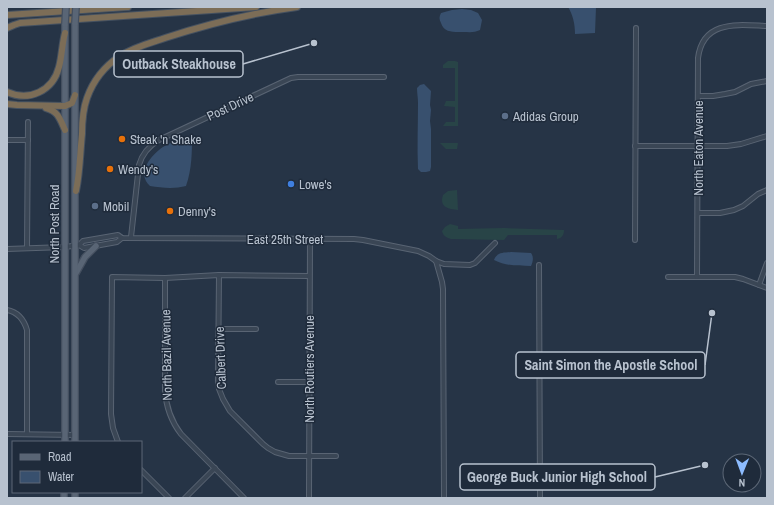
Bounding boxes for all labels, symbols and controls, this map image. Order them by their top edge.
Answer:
callout: Outback Steakhouse [114,51,243,77]
text: Outback Steakhouse [122,55,236,73]
street label: Post Drive [204,88,256,125]
street label: North Eaton Avenue [690,100,707,196]
place label: Adidas Group [512,108,579,125]
marker: Adidas Group [500,111,510,121]
place label: Steak 'n Shake [130,131,201,148]
marker: Steak 'n Shake [117,134,127,144]
place label: Wendy's [118,161,158,178]
marker: Wendy's [105,164,115,174]
place label: Lowe's [299,176,332,193]
marker: Lowe's [286,179,296,189]
street label: North Post Road [46,185,63,263]
place label: Mobil [103,198,129,215]
marker: Mobil [90,201,100,211]
place label: Denny's [178,203,216,220]
marker: Denny's [165,206,175,216]
street label: East 25th Street [247,231,323,248]
street label: North Bazil Avenue [157,309,176,401]
street label: North Routiers Avenue [301,315,318,423]
street label: Calbert Drive [211,326,230,390]
callout: Saint Simon the Apostle School [516,352,705,378]
text: Saint Simon the Apostle School [524,356,698,374]
legend [12,441,142,493]
text: Road [48,449,72,465]
north arrow [722,453,762,493]
callout: George Buck Junior High School [460,464,655,490]
text: George Buck Junior High School [467,468,647,486]
text: Water [48,469,75,485]
text: N [738,476,745,490]

